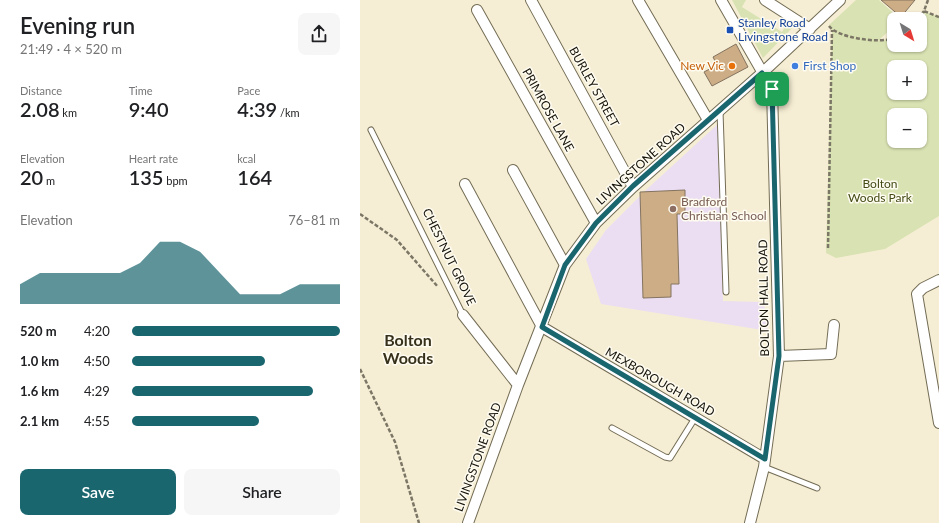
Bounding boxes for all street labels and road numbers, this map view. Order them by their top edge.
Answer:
street label: BURLEY STREET [566,44,623,129]
street label: PRIMROSE LANE [519,65,578,154]
street label: LIVINGSTONE ROAD [593,120,688,208]
street label: CHESTNUT GROVE [419,206,479,308]
street label: BOLTON HALL ROAD [755,239,772,357]
street label: MEXBOROUGH ROAD [603,344,718,419]
street label: LIVINGSTONE ROAD [451,400,504,513]

